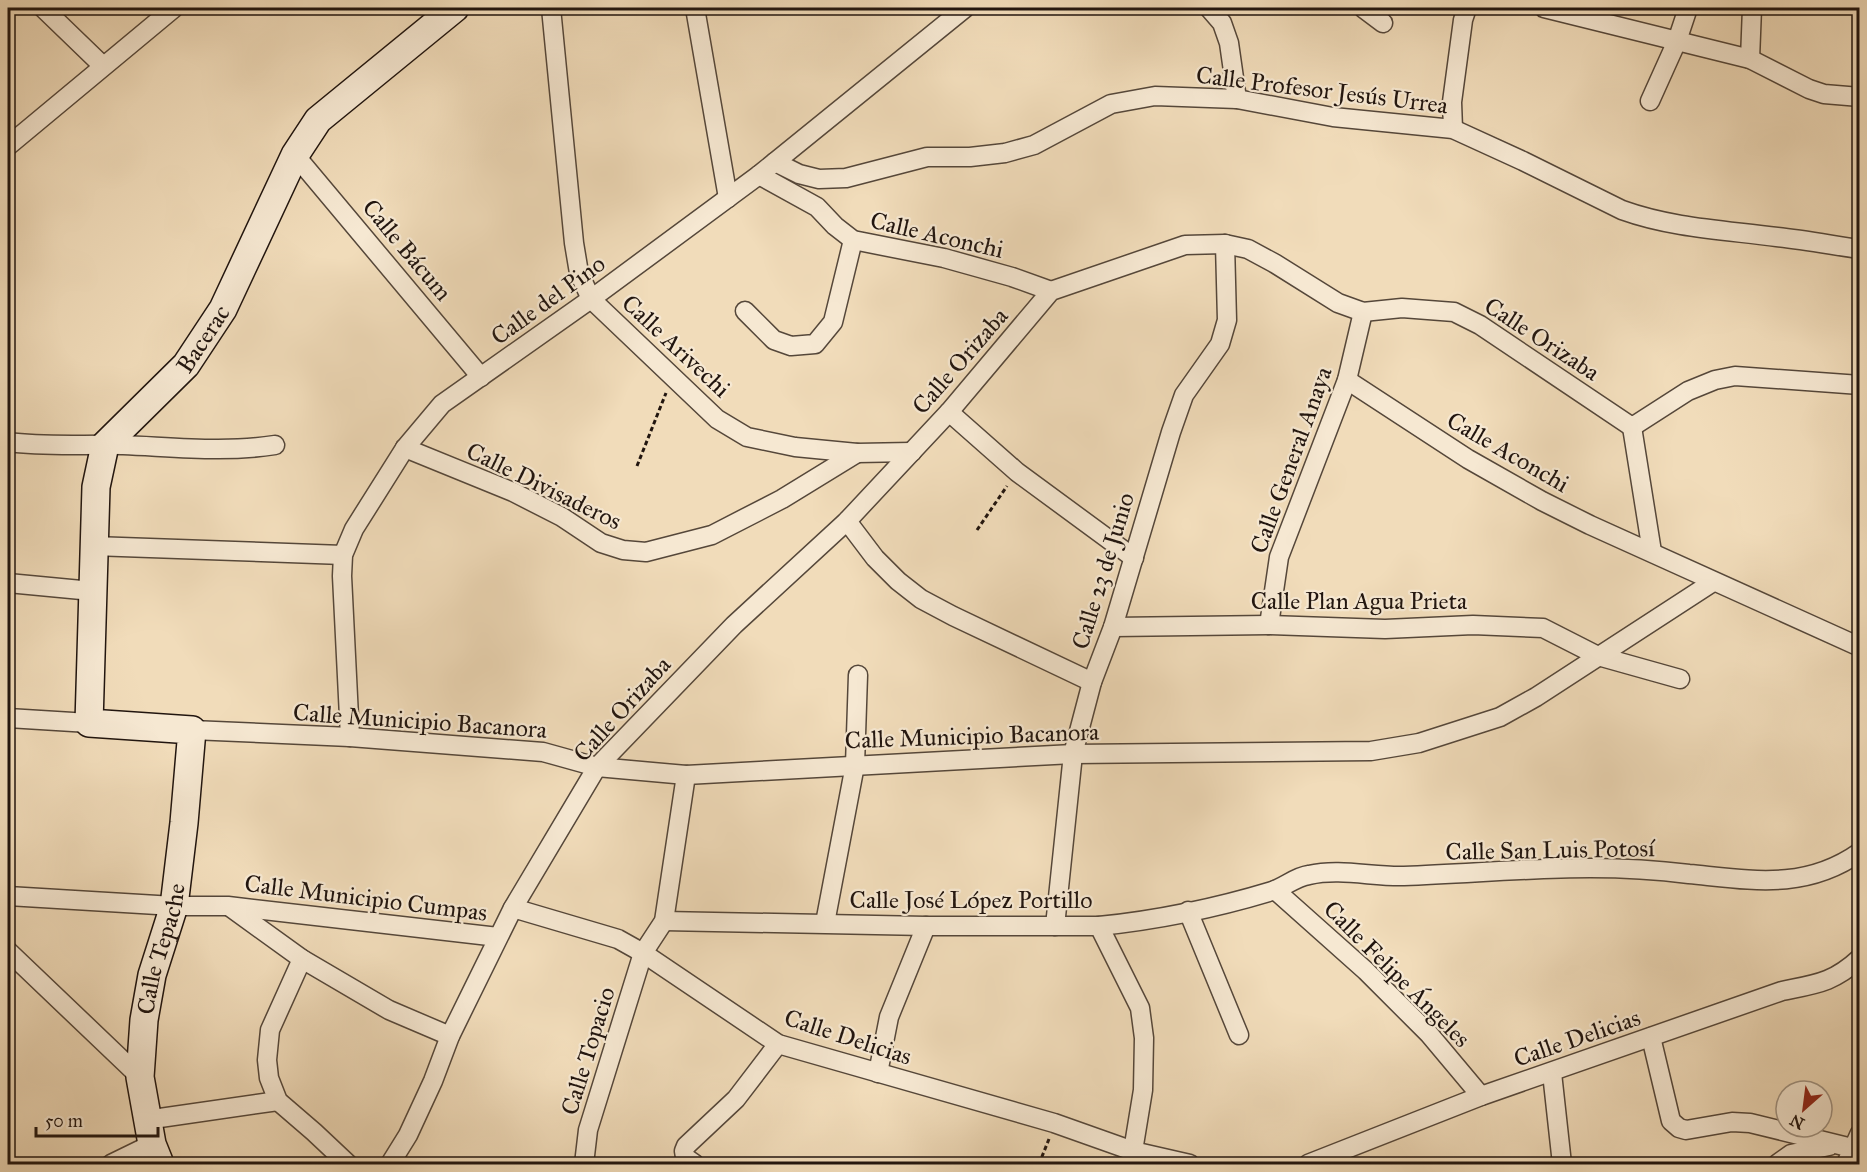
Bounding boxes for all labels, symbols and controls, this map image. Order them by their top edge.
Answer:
street label: Calle Profesor Jesús Urrea [1194,60,1450,120]
street label: Calle Bácum [356,193,458,307]
street label: Calle Aconchi [867,205,1007,265]
street label: Calle del Pino [485,249,611,351]
street label: Calle Arivechi [616,288,737,404]
street label: Calle Orizaba [1479,291,1606,388]
street label: Bacerac [170,299,236,379]
street label: Calle Orizaba [906,301,1015,420]
street label: Calle General Anaya [1243,362,1339,557]
street label: Calle Aconchi [1442,405,1575,499]
street label: Calle Divisaderos [462,435,626,537]
street label: Calle 23 de Junio [1065,489,1141,653]
street label: Calle Plan Agua Prieta [1251,586,1468,616]
street label: Calle Orizaba [567,649,678,768]
street label: Calle Municipio Bacanora [292,697,549,745]
street label: Calle Municipio Bacanora [844,717,1101,755]
street label: Calle San Luis Potosí [1445,833,1656,867]
street label: Calle Municipio Cumpas [243,868,489,928]
street label: Calle Tepache [130,882,192,1017]
street label: Calle José López Portillo [850,885,1092,915]
street label: Calle Felipe Ángeles [1317,894,1477,1054]
street label: Calle Topacio [554,983,622,1119]
street label: Calle Delicias [781,1002,915,1072]
street label: Calle Delicias [1510,1002,1644,1074]
north arrow [1774,1079,1834,1139]
scale bar [36,1100,158,1138]
text: 50 m [45,1110,83,1132]
text: N [1786,1110,1808,1133]

